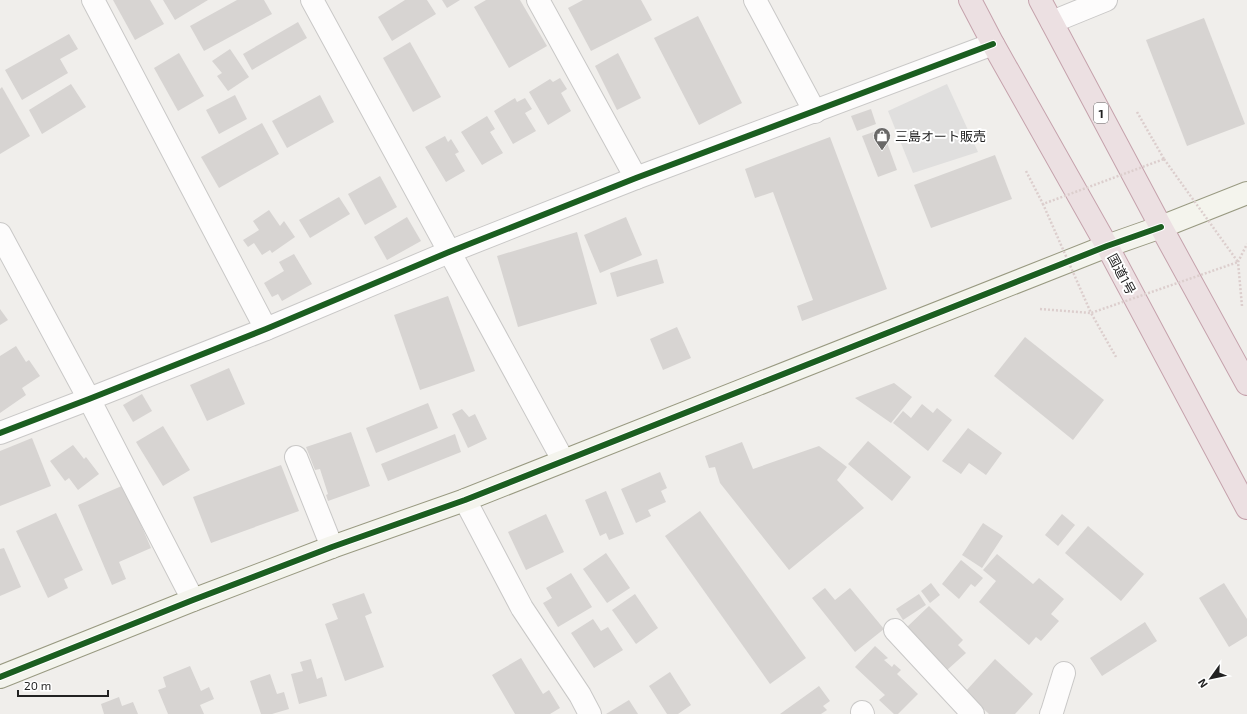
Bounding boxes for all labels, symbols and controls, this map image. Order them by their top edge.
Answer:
road number: 1 [1094,103,1108,123]
shop icon: 三島オート販売 [872,126,892,151]
place label: 三島オート販売 [895,128,986,144]
street label: 国道1号 [1105,251,1139,297]
north arrow [1191,658,1231,698]
scale bar [18,672,108,698]
text: N [1195,677,1210,691]
text: 20 m [24,678,51,692]

